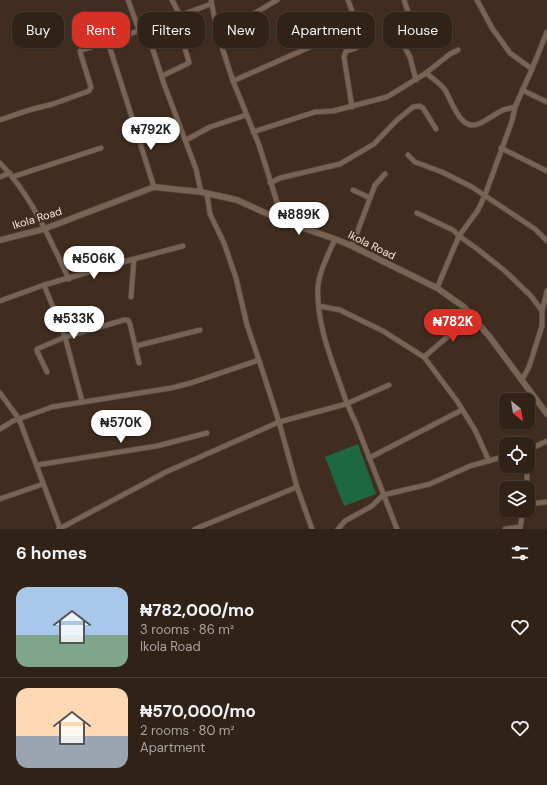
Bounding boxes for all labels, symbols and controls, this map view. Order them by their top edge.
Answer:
chip: Buy [12,12,64,48]
chip: Rent [72,12,130,48]
chip: Filters [138,12,205,48]
chip: New [213,12,269,48]
chip: Apartment [277,12,375,48]
chip: House [383,12,452,48]
pin: ₦792K [123,117,179,151]
text: ₦792K [131,121,171,138]
pin: ₦889K [271,202,327,236]
street label: Ikola Road [10,204,64,232]
text: ₦889K [278,206,320,223]
street label: Ikola Road [346,227,398,263]
pin: ₦506K [66,246,122,280]
text: ₦506K [72,250,116,267]
pin: ₦533K [46,306,102,340]
pin: ₦782K [425,309,481,343]
text: ₦533K [53,310,95,327]
text: ₦782K [433,313,473,330]
north arrow [499,393,535,429]
map controls [499,393,535,517]
pin: ₦570K [93,410,149,444]
text: ₦570K [100,414,142,431]
button: locate [499,437,535,473]
button: layers [499,481,535,517]
text: 6 homes [16,542,87,564]
icon: filters [509,542,531,564]
text: ₦782,000/mo [140,599,254,621]
icon: home [48,603,96,651]
icon: heart [509,616,531,638]
text: 3 rooms · 86 m² [140,621,234,638]
text: Ikola Road [140,638,201,655]
text: ₦570,000/mo [140,700,256,722]
icon: home [48,704,96,752]
icon: heart [509,717,531,739]
text: 2 rooms · 80 m² [140,722,235,739]
text: Apartment [140,739,205,756]

